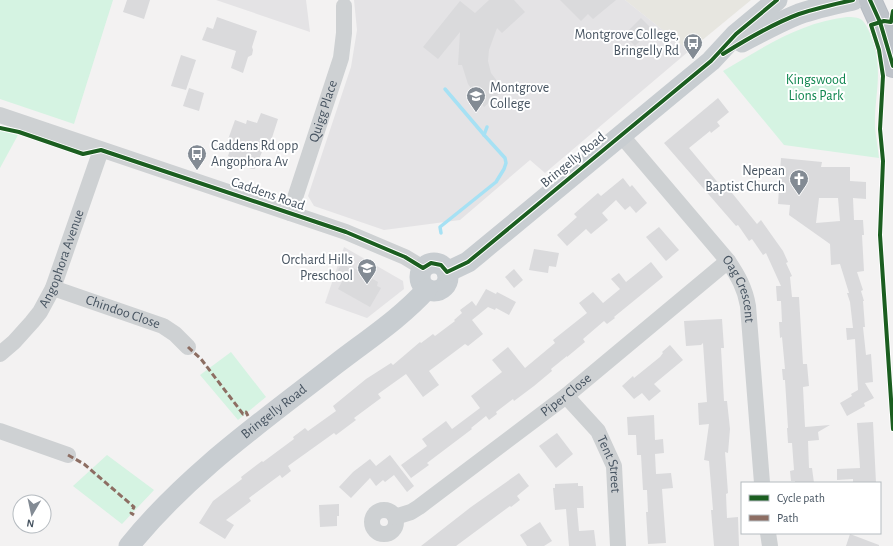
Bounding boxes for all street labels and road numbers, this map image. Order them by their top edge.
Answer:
street label: Quigg Place [307,79,340,144]
street label: Bringelly Road [538,130,608,190]
street label: Caddens Road [229,175,307,213]
street label: Angophora Avenue [37,208,87,310]
street label: Oag Crescent [719,253,756,324]
street label: Chindoo Close [84,293,162,331]
street label: Piper Close [538,371,594,419]
street label: Bringelly Road [239,382,309,442]
street label: Tent Street [594,433,622,494]

